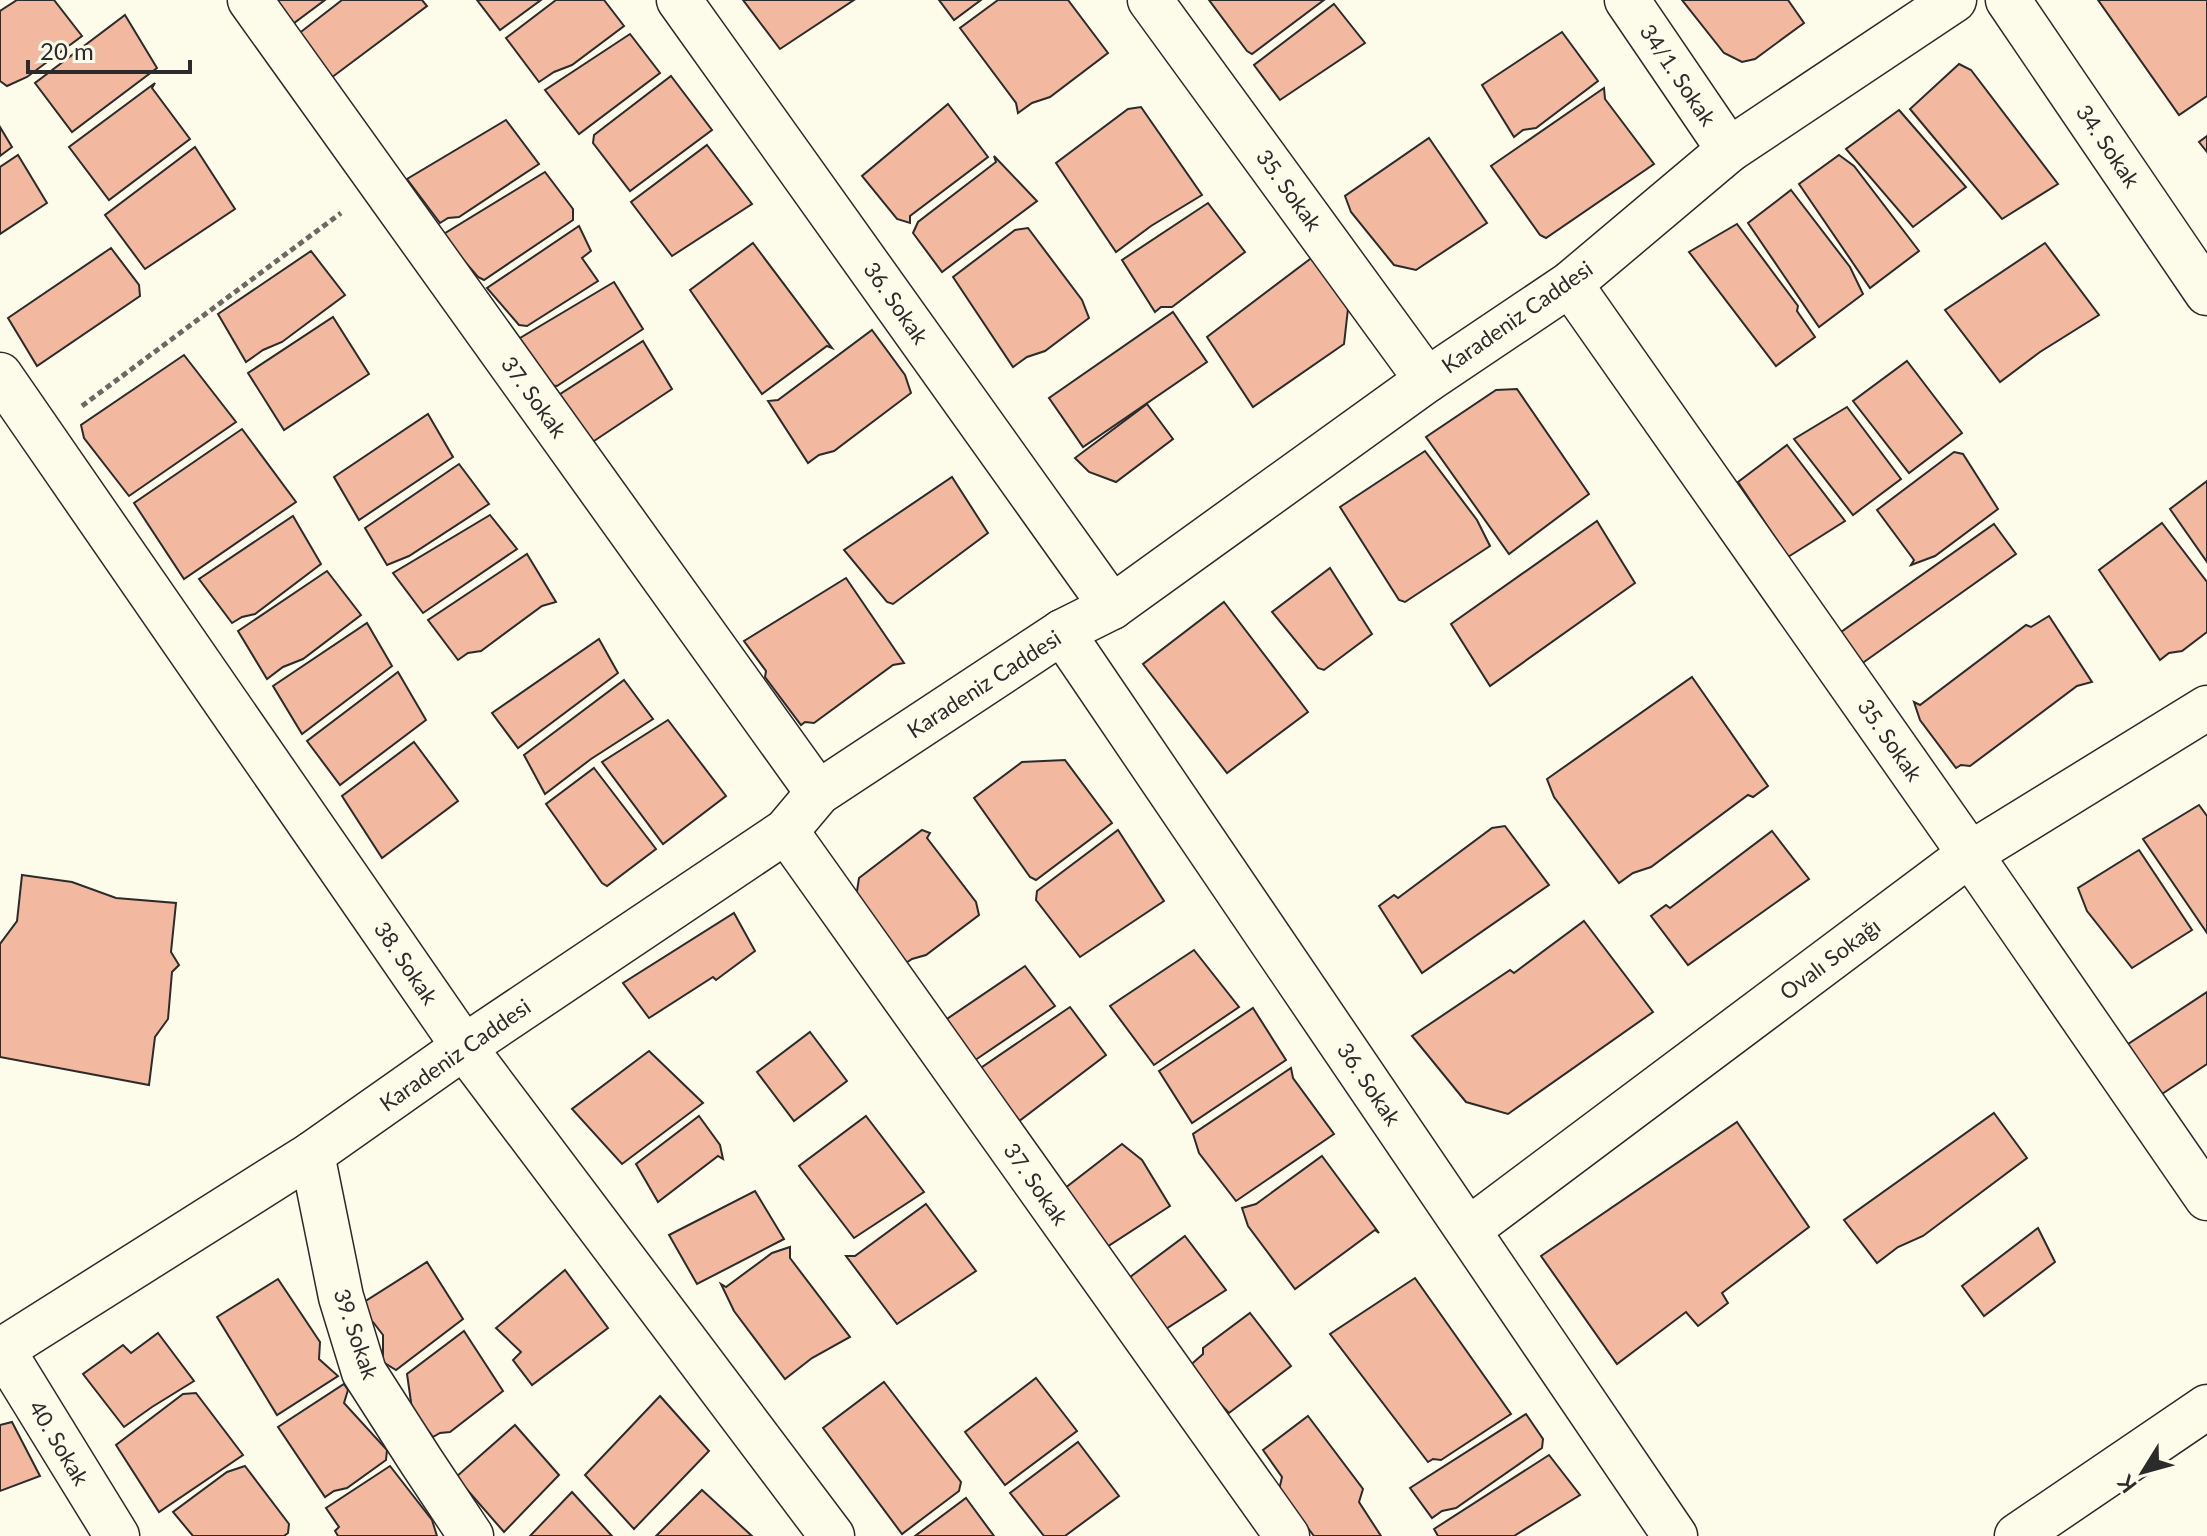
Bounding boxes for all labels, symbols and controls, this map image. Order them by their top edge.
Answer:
street label: 34/1. Sokak [1635,19,1723,131]
scale bar [28,24,190,74]
text: 20 m [40,36,94,65]
street label: 34. Sokak [2071,99,2146,193]
street label: 35. Sokak [1251,144,1328,236]
street label: Karadeniz Caddesi [1436,254,1597,379]
street label: 36. Sokak [858,256,935,350]
street label: 37. Sokak [496,351,573,443]
street label: Karadeniz Caddesi [902,624,1066,743]
street label: 35. Sokak [1852,693,1929,787]
street label: Ovalı Sokağı [1774,912,1885,1005]
street label: 38. Sokak [369,916,444,1010]
street label: Karadeniz Caddesi [374,992,535,1117]
street label: 36. Sokak [1332,1037,1407,1131]
street label: 37. Sokak [998,1137,1075,1231]
street label: 39. Sokak [328,1285,385,1383]
street label: 40. Sokak [24,1396,96,1491]
north arrow [2103,1432,2183,1512]
text: K [2111,1469,2142,1498]

